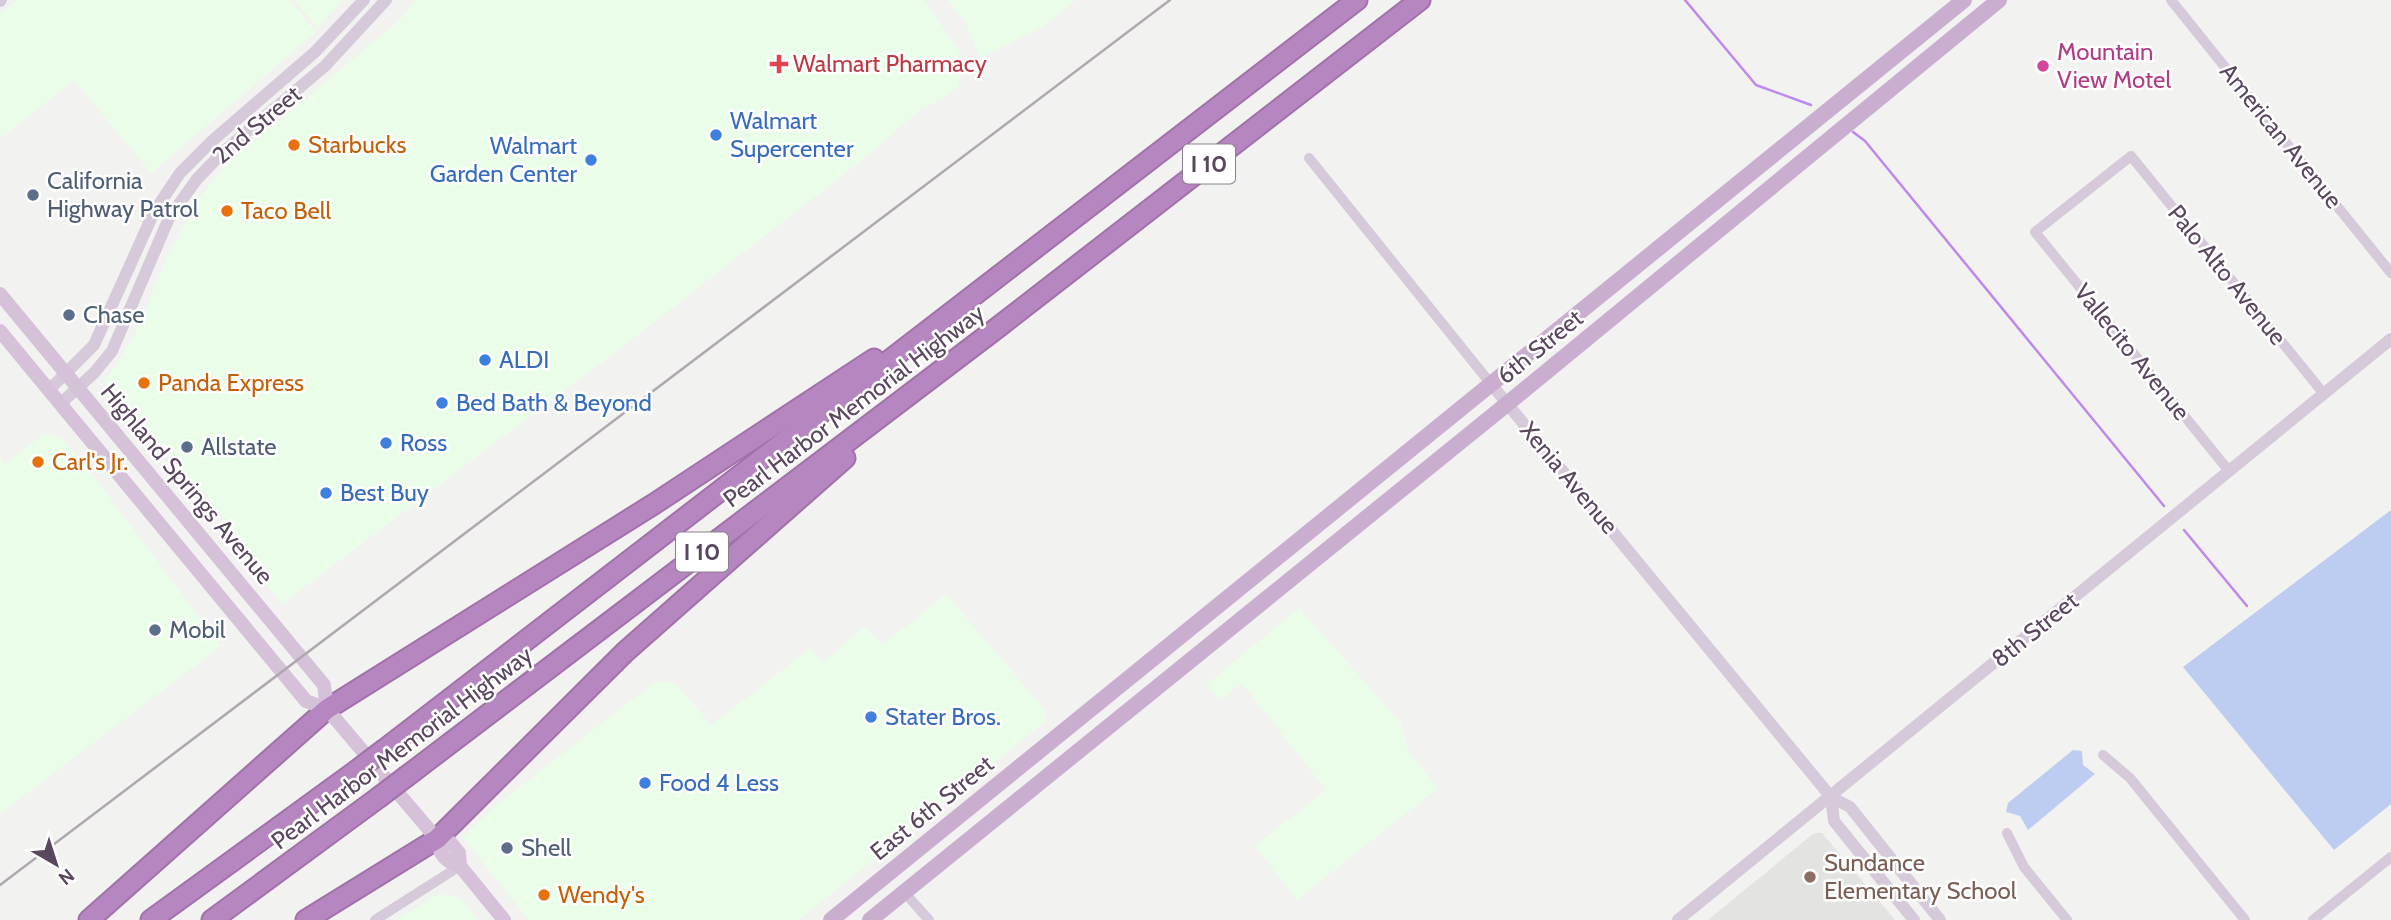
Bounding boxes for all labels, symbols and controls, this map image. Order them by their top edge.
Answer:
place label: Mountain View Motel [2057,37,2171,94]
place label: Walmart Pharmacy [793,49,987,78]
marker: Walmart Pharmacy [771,56,787,72]
street label: American Avenue [2214,57,2349,214]
marker: Mountain View Motel [2035,58,2051,74]
street label: 2nd Street [207,79,307,170]
place label: Walmart Supercenter [730,106,854,163]
marker: Walmart Supercenter [708,127,724,143]
place label: Starbucks [308,130,406,159]
place label: Walmart Garden Center [430,131,577,188]
marker: Starbucks [286,137,302,153]
road number: I 10 [1183,144,1235,183]
marker: Walmart Garden Center [583,152,599,168]
place label: California Highway Patrol [47,166,199,223]
marker: California Highway Patrol [25,187,41,203]
place label: Taco Bell [241,196,331,225]
street label: Palo Alto Avenue [2162,199,2293,351]
marker: Taco Bell [219,203,235,219]
street label: Vallecito Avenue [2068,278,2196,426]
street label: Pearl Harbor Memorial Highway [717,298,990,513]
place label: Chase [83,300,145,329]
street label: 6th Street [1491,303,1588,390]
marker: Chase [61,307,77,323]
place label: ALDI [499,345,549,374]
marker: ALDI [477,352,493,368]
place label: Panda Express [158,368,304,397]
marker: Panda Express [136,375,152,391]
street label: Highland Springs Avenue [95,378,280,590]
place label: Bed Bath & Beyond [456,388,652,417]
marker: Bed Bath & Beyond [434,395,450,411]
street label: Xenia Avenue [1514,416,1625,540]
place label: Ross [400,428,447,457]
place label: Allstate [201,432,277,461]
marker: Ross [378,435,394,451]
marker: Allstate [179,439,195,455]
place label: Carl's Jr. [52,447,128,476]
marker: Carl's Jr. [30,454,46,470]
place label: Best Buy [340,478,429,507]
marker: Best Buy [318,485,334,501]
road number: I 10 [676,532,728,572]
street label: 8th Street [1986,586,2084,673]
place label: Mobil [169,615,226,644]
marker: Mobil [147,622,163,638]
street label: Pearl Harbor Memorial Highway [265,640,538,855]
place label: Stater Bros. [885,702,1001,731]
marker: Stater Bros. [863,709,879,725]
street label: East 6th Street [864,749,999,866]
place label: Food 4 Less [659,768,779,797]
marker: Food 4 Less [637,775,653,791]
north arrow [21,829,91,899]
place label: Shell [521,833,572,862]
marker: Shell [499,840,515,856]
place label: Sundance Elementary School [1824,848,2017,905]
text: N [54,864,79,890]
marker: Sundance Elementary School [1802,869,1818,885]
place label: Wendy's [558,880,645,909]
marker: Wendy's [536,887,552,903]

